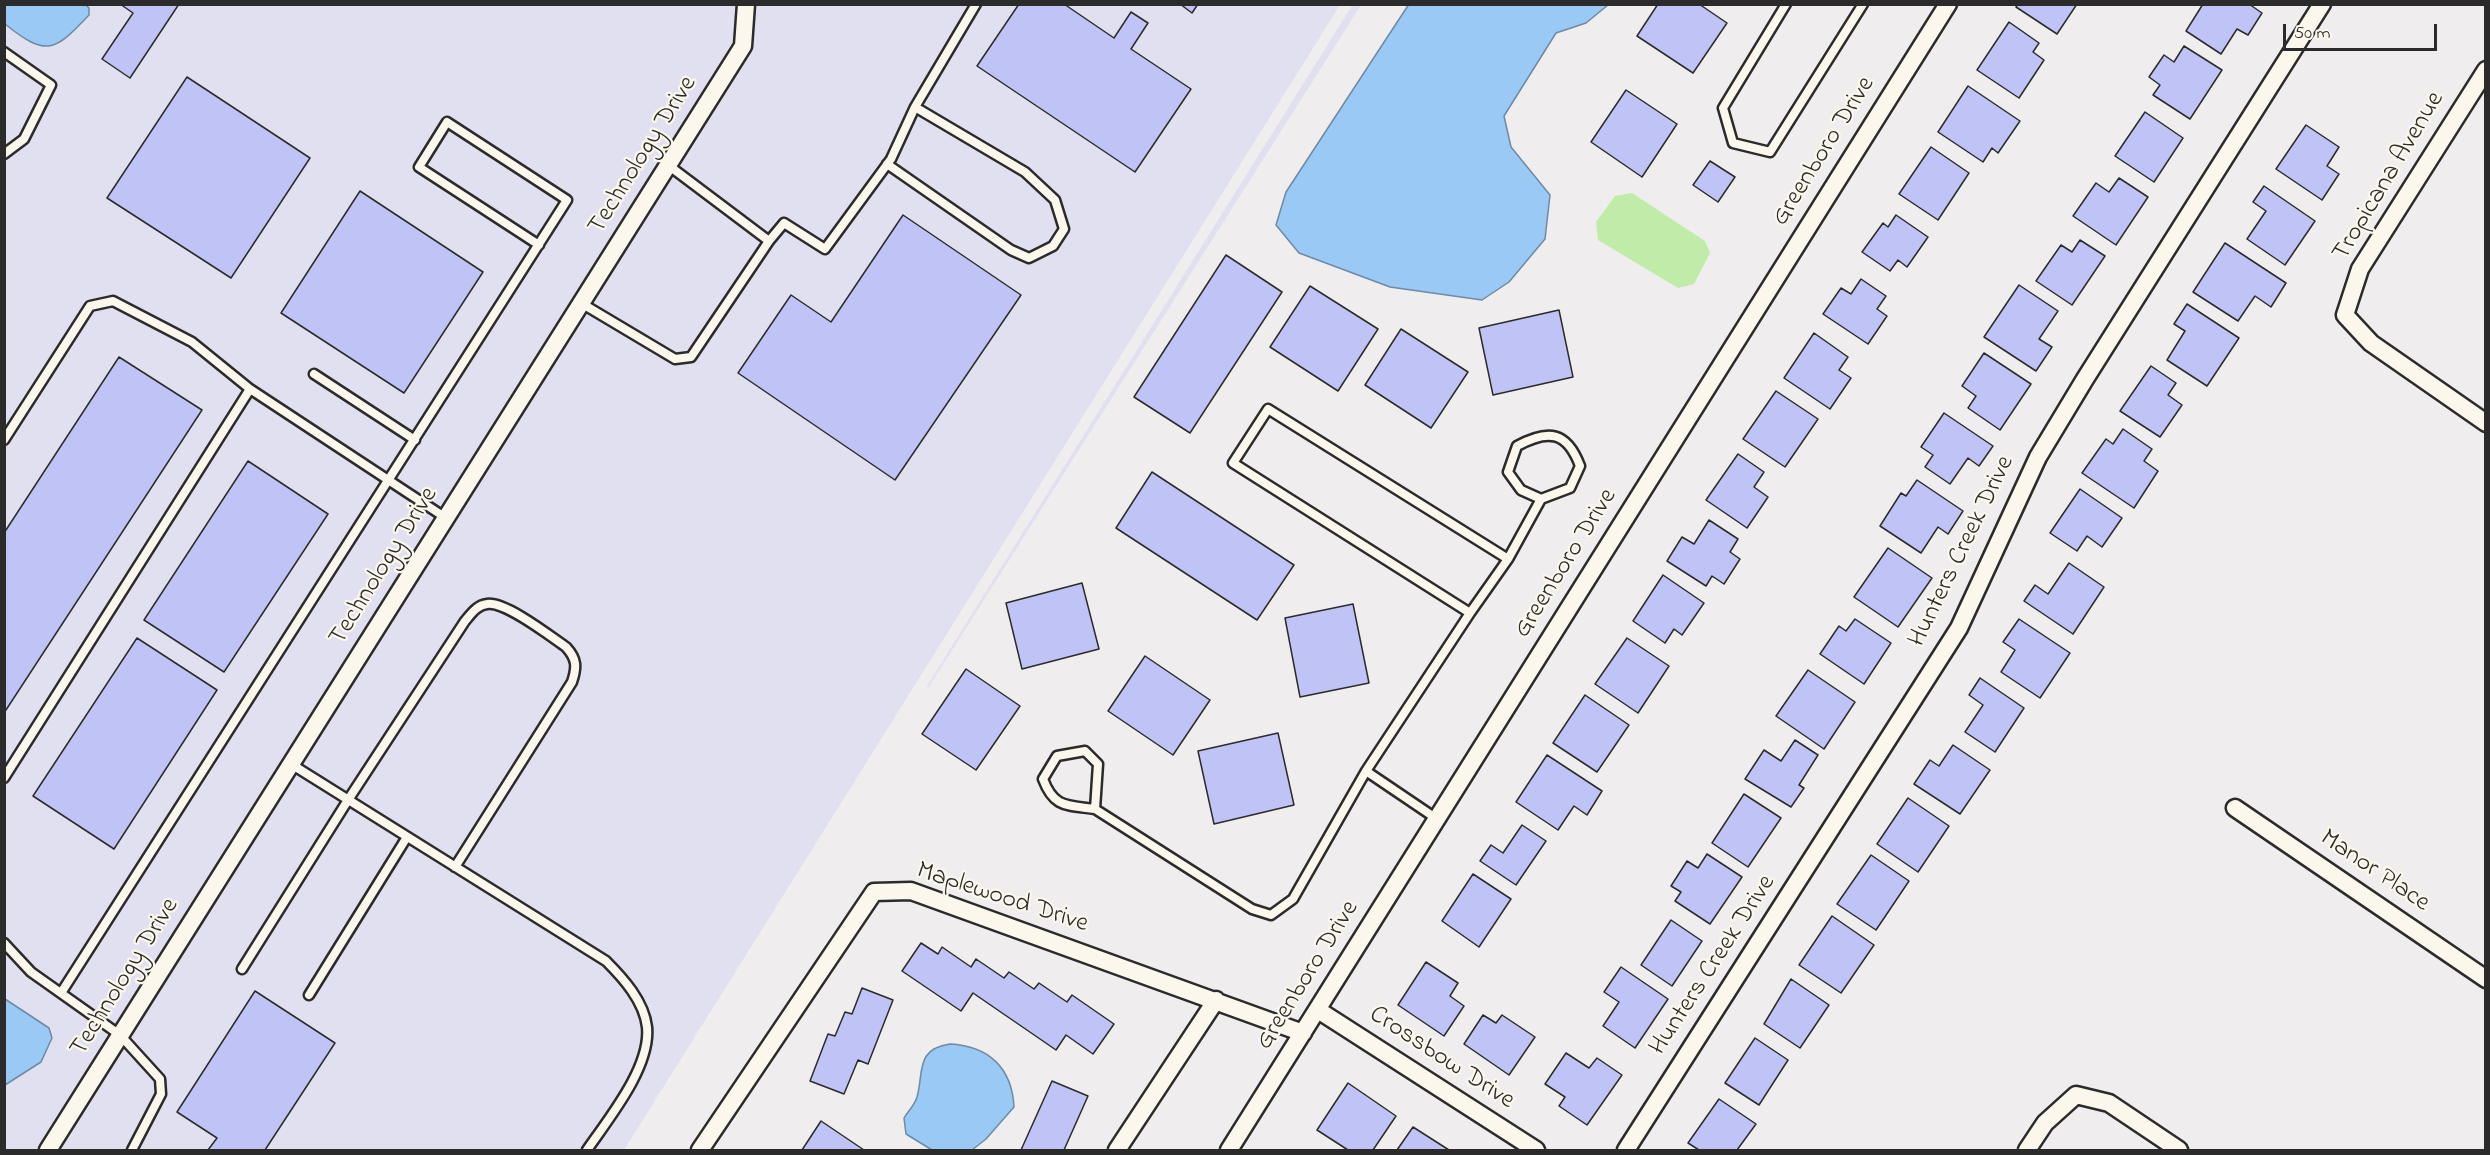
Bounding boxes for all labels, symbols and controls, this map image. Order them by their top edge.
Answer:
scale bar [2286,12,2440,50]
text: 50 m [2294,21,2331,47]
street label: Technology Drive [583,71,705,241]
street label: Greenboro Drive [1767,72,1883,232]
street label: Tropicana Avenue [2327,87,2453,267]
street label: Hunters Creek Drive [1903,451,2023,653]
street label: Technology Drive [324,482,446,652]
street label: Greenboro Drive [1509,484,1625,644]
street label: Manor Place [2313,824,2435,920]
street label: Maplewood Drive [912,857,1092,941]
street label: Hunters Creek Drive [1644,870,1784,1062]
street label: Technology Drive [65,893,187,1063]
street label: Greenboro Drive [1251,896,1367,1056]
street label: Crossbow Drive [1362,1000,1520,1118]

